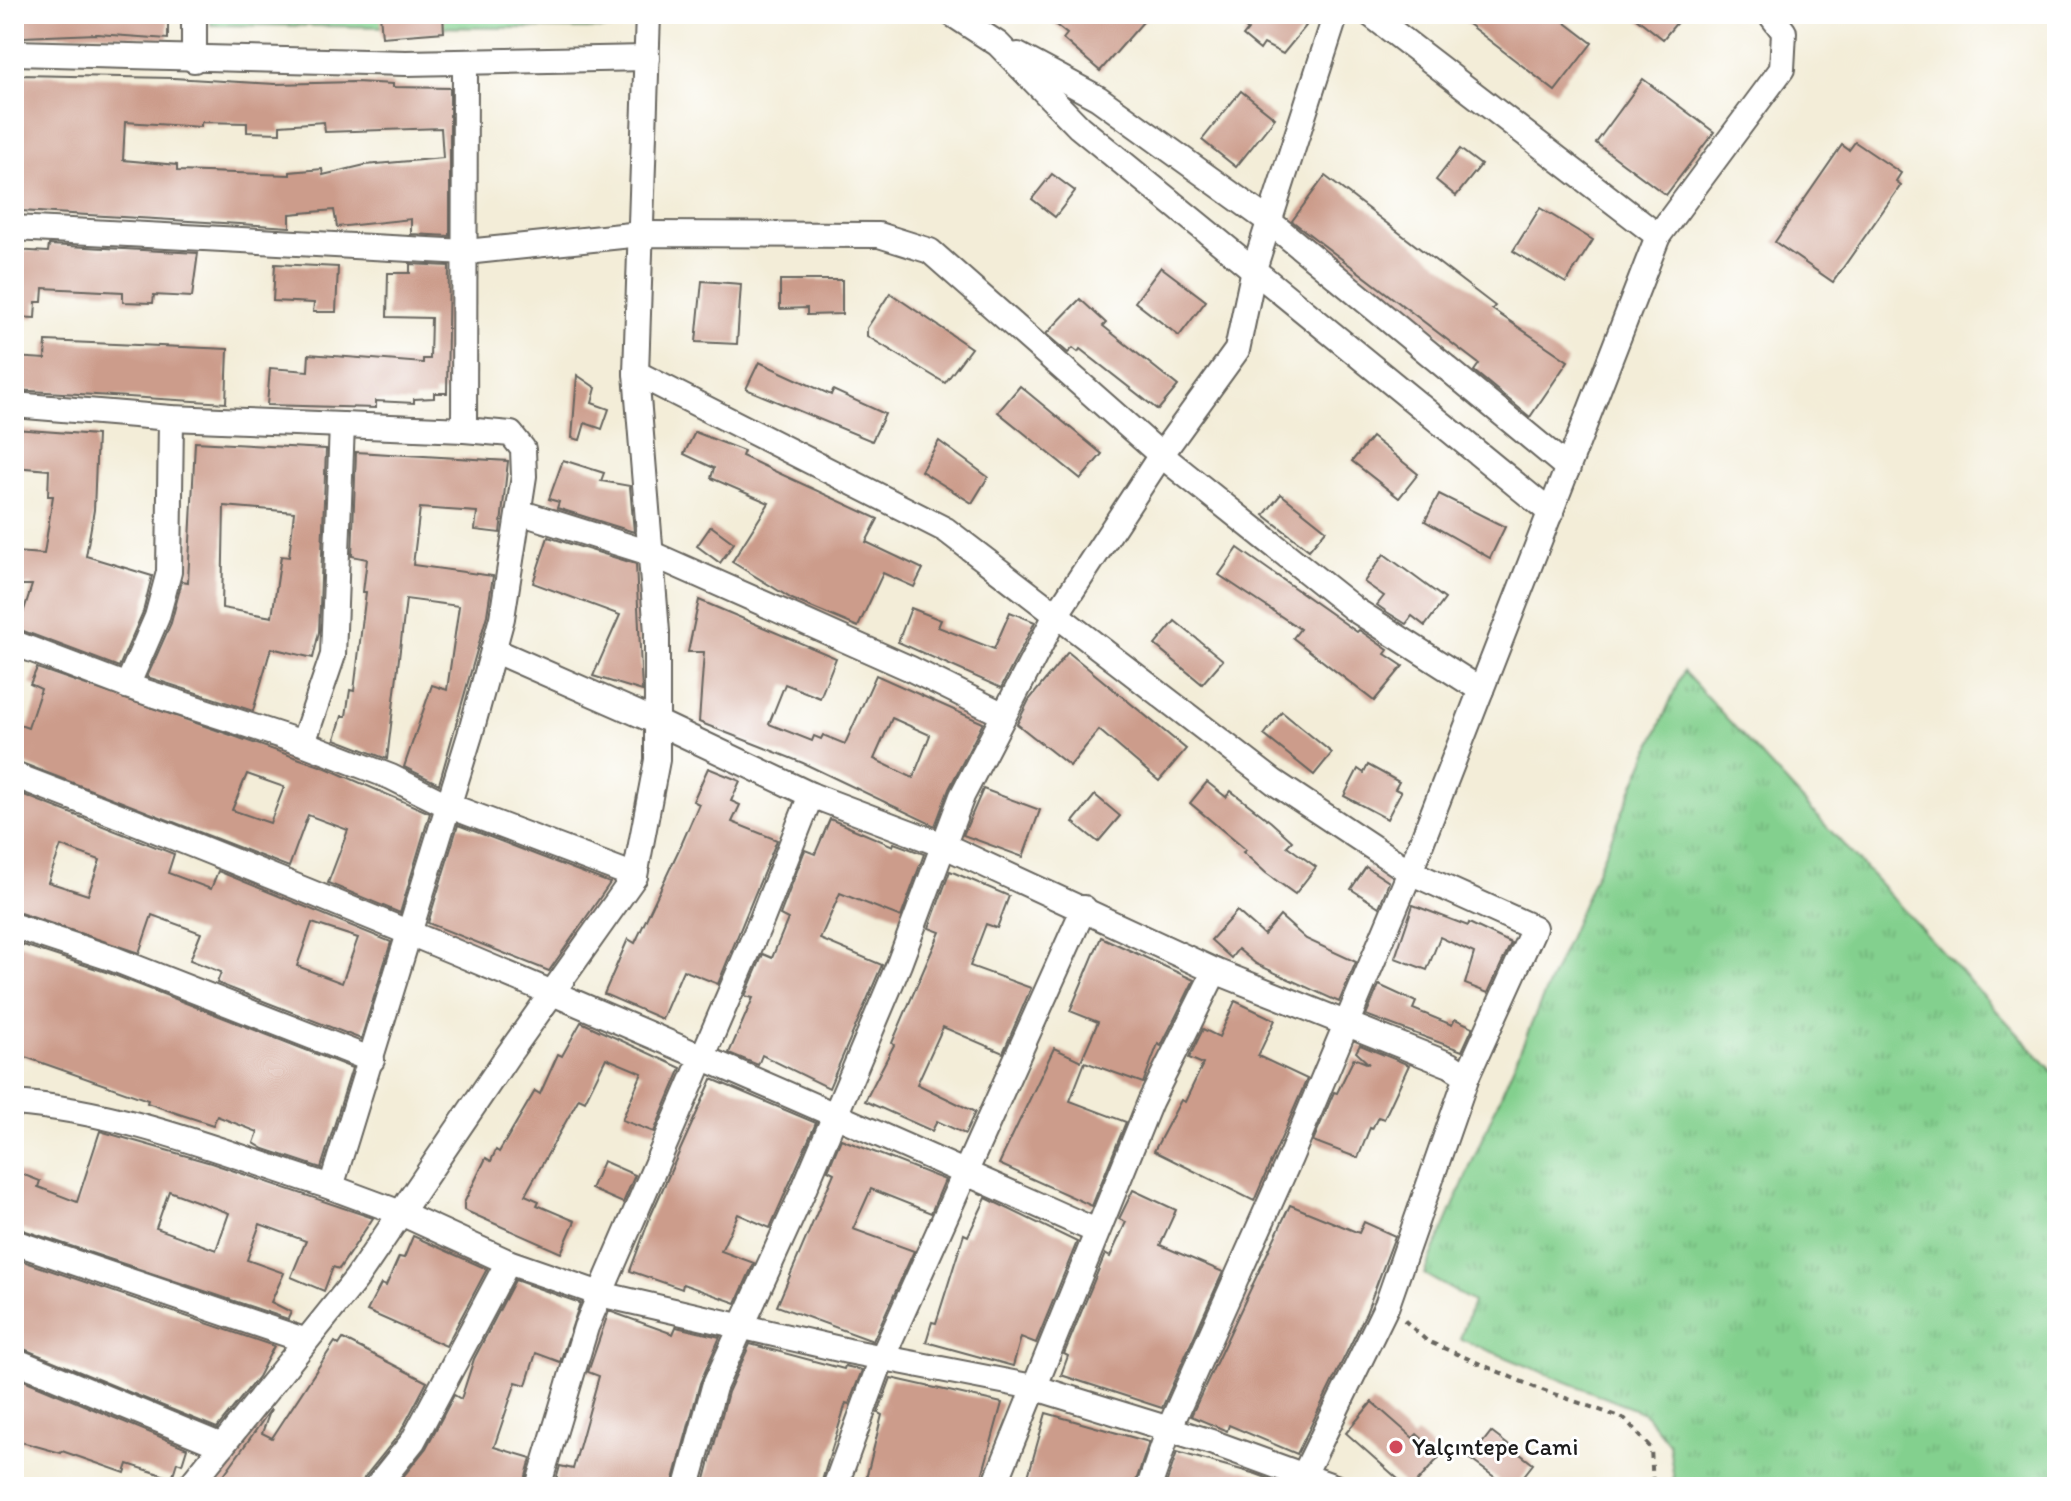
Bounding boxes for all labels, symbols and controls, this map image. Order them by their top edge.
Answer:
place label: Yalçıntepe Cami [1412,1432,1578,1461]
marker: Yalçıntepe Cami [1387,1438,1405,1456]

